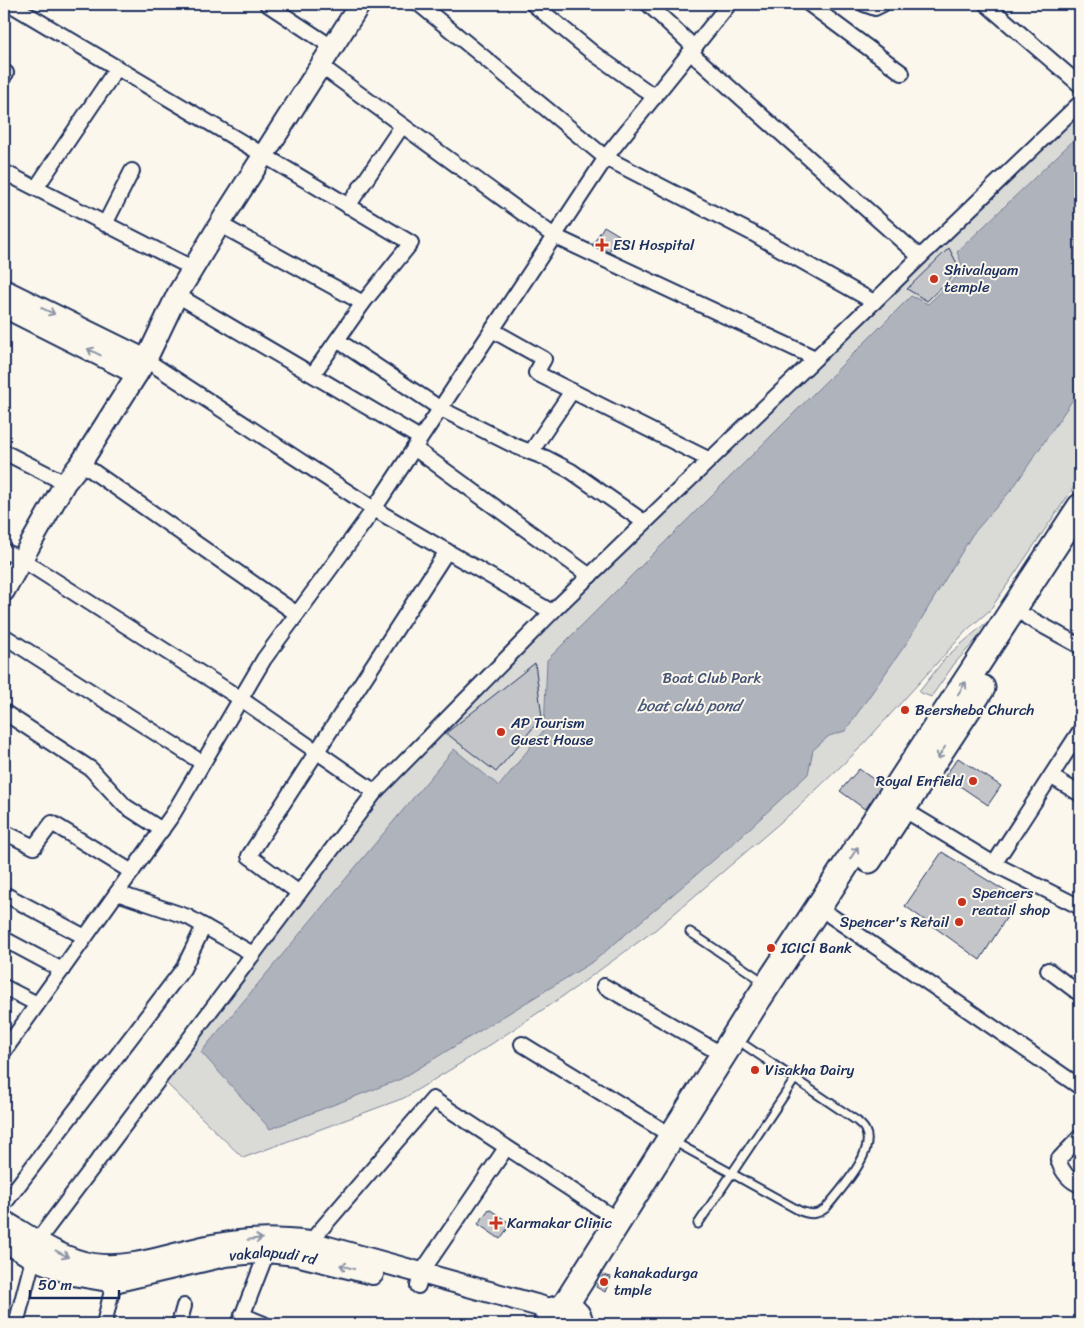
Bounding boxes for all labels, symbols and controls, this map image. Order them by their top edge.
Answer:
place label: ESI Hospital [613,232,695,258]
marker: ESI Hospital [595,238,609,252]
place label: Shivalayam temple [944,257,1019,300]
marker: Shivalayam temple [928,273,940,285]
one-way arrow [40,306,55,316]
one-way arrow [87,347,102,356]
park label: Boat Club Park [663,665,761,691]
one-way arrow [957,681,967,695]
water label: boat club pond [637,691,745,720]
place label: Beersheba Church [915,697,1035,723]
marker: Beersheba Church [899,704,911,716]
place label: AP Tourism Guest House [510,710,594,753]
marker: AP Tourism Guest House [495,726,507,738]
one-way arrow [936,745,946,759]
place label: Royal Enfield [876,768,964,794]
marker: Royal Enfield [967,775,979,787]
one-way arrow [849,846,859,860]
place label: Spencers reatail shop [972,880,1050,923]
marker: Spencers reatail shop [956,896,968,908]
place label: Spencer's Retail [840,909,950,935]
marker: Spencer's Retail [953,916,965,928]
place label: ICICI Bank [780,935,852,961]
marker: ICICI Bank [765,942,777,954]
place label: Visakha Dairy [765,1057,855,1083]
marker: Visakha Dairy [749,1064,761,1076]
place label: Karmakar Clinic [507,1210,612,1236]
marker: Karmakar Clinic [489,1216,503,1230]
one-way arrow [246,1234,262,1244]
street label: vakalapudi rd [228,1239,320,1273]
one-way arrow [54,1249,68,1259]
place label: kanakadurga tmple [614,1260,698,1303]
one-way arrow [340,1262,356,1272]
scale bar [30,1268,119,1300]
text: 50 m [38,1272,73,1298]
marker: kanakadurga tmple [598,1276,610,1288]

